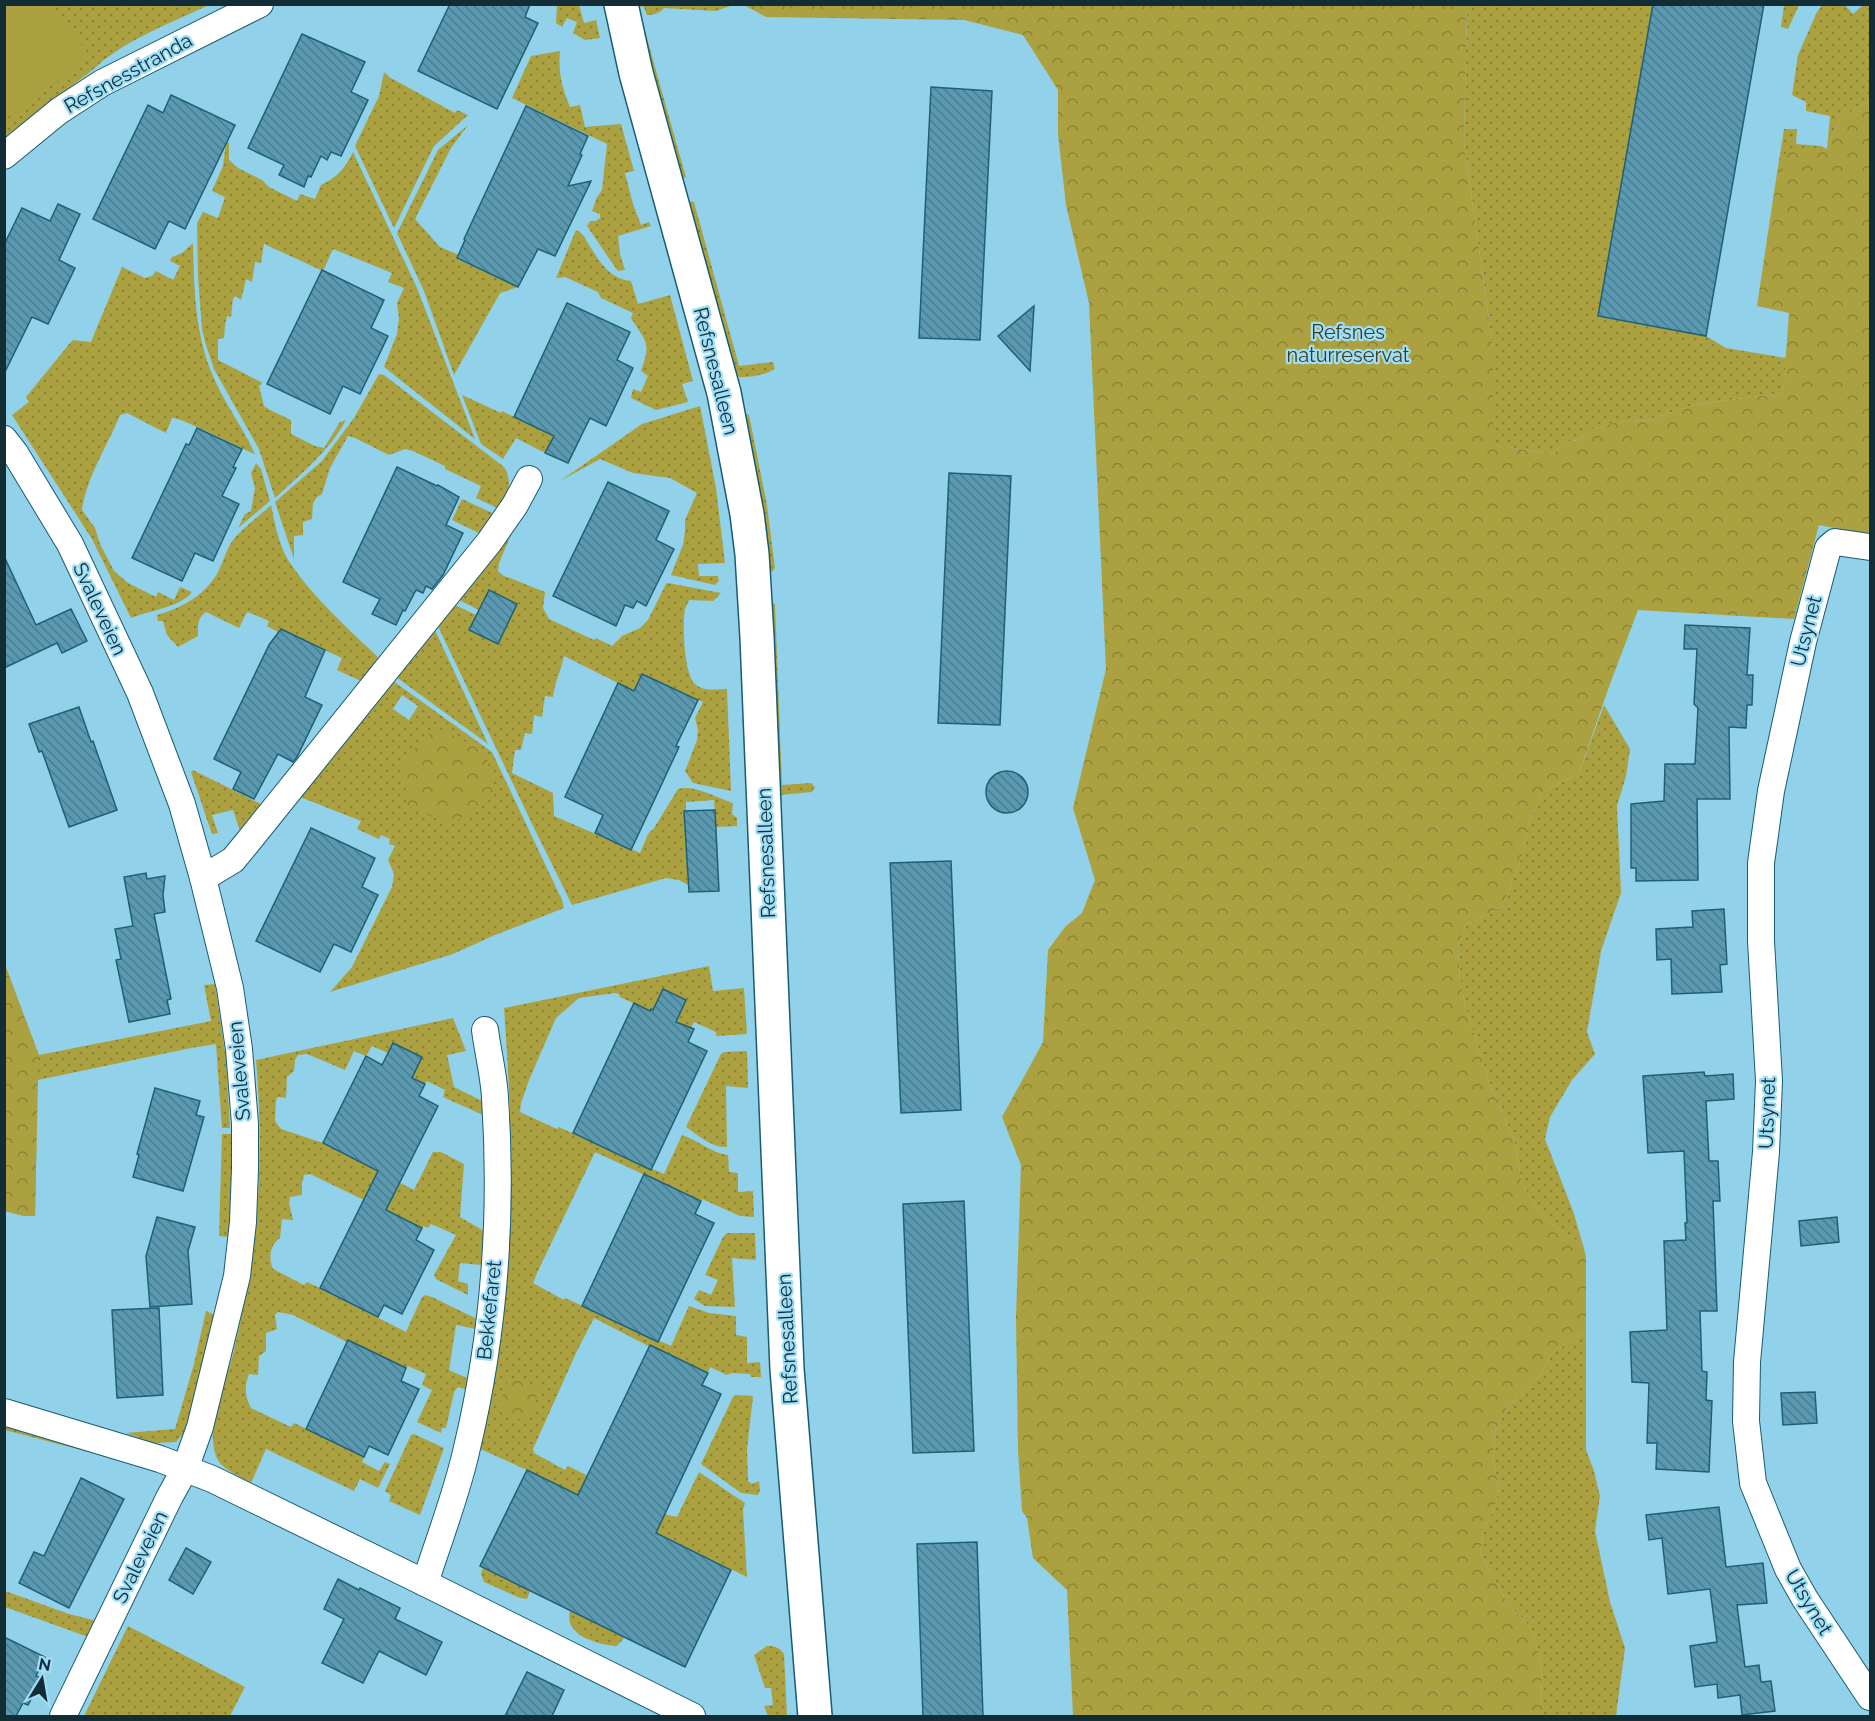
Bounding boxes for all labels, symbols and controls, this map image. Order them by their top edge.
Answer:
street label: Refsnesstranda [60,28,196,118]
street label: Refsnesalleen [689,305,743,437]
park label: Refsnes naturreservat [1287,320,1410,367]
street label: Svaleveien [68,559,132,659]
street label: Utsynet [1786,593,1826,669]
street label: Refsnesalleen [752,787,780,919]
street label: Svaleveien [223,1020,255,1122]
street label: Utsynet [1754,1076,1780,1149]
street label: Bekkefaret [472,1259,506,1361]
street label: Refsnesalleen [772,1273,802,1405]
street label: Svaleveien [107,1507,173,1607]
street label: Utsynet [1780,1565,1838,1639]
north arrow [12,1649,72,1709]
text: N [37,1654,53,1675]

